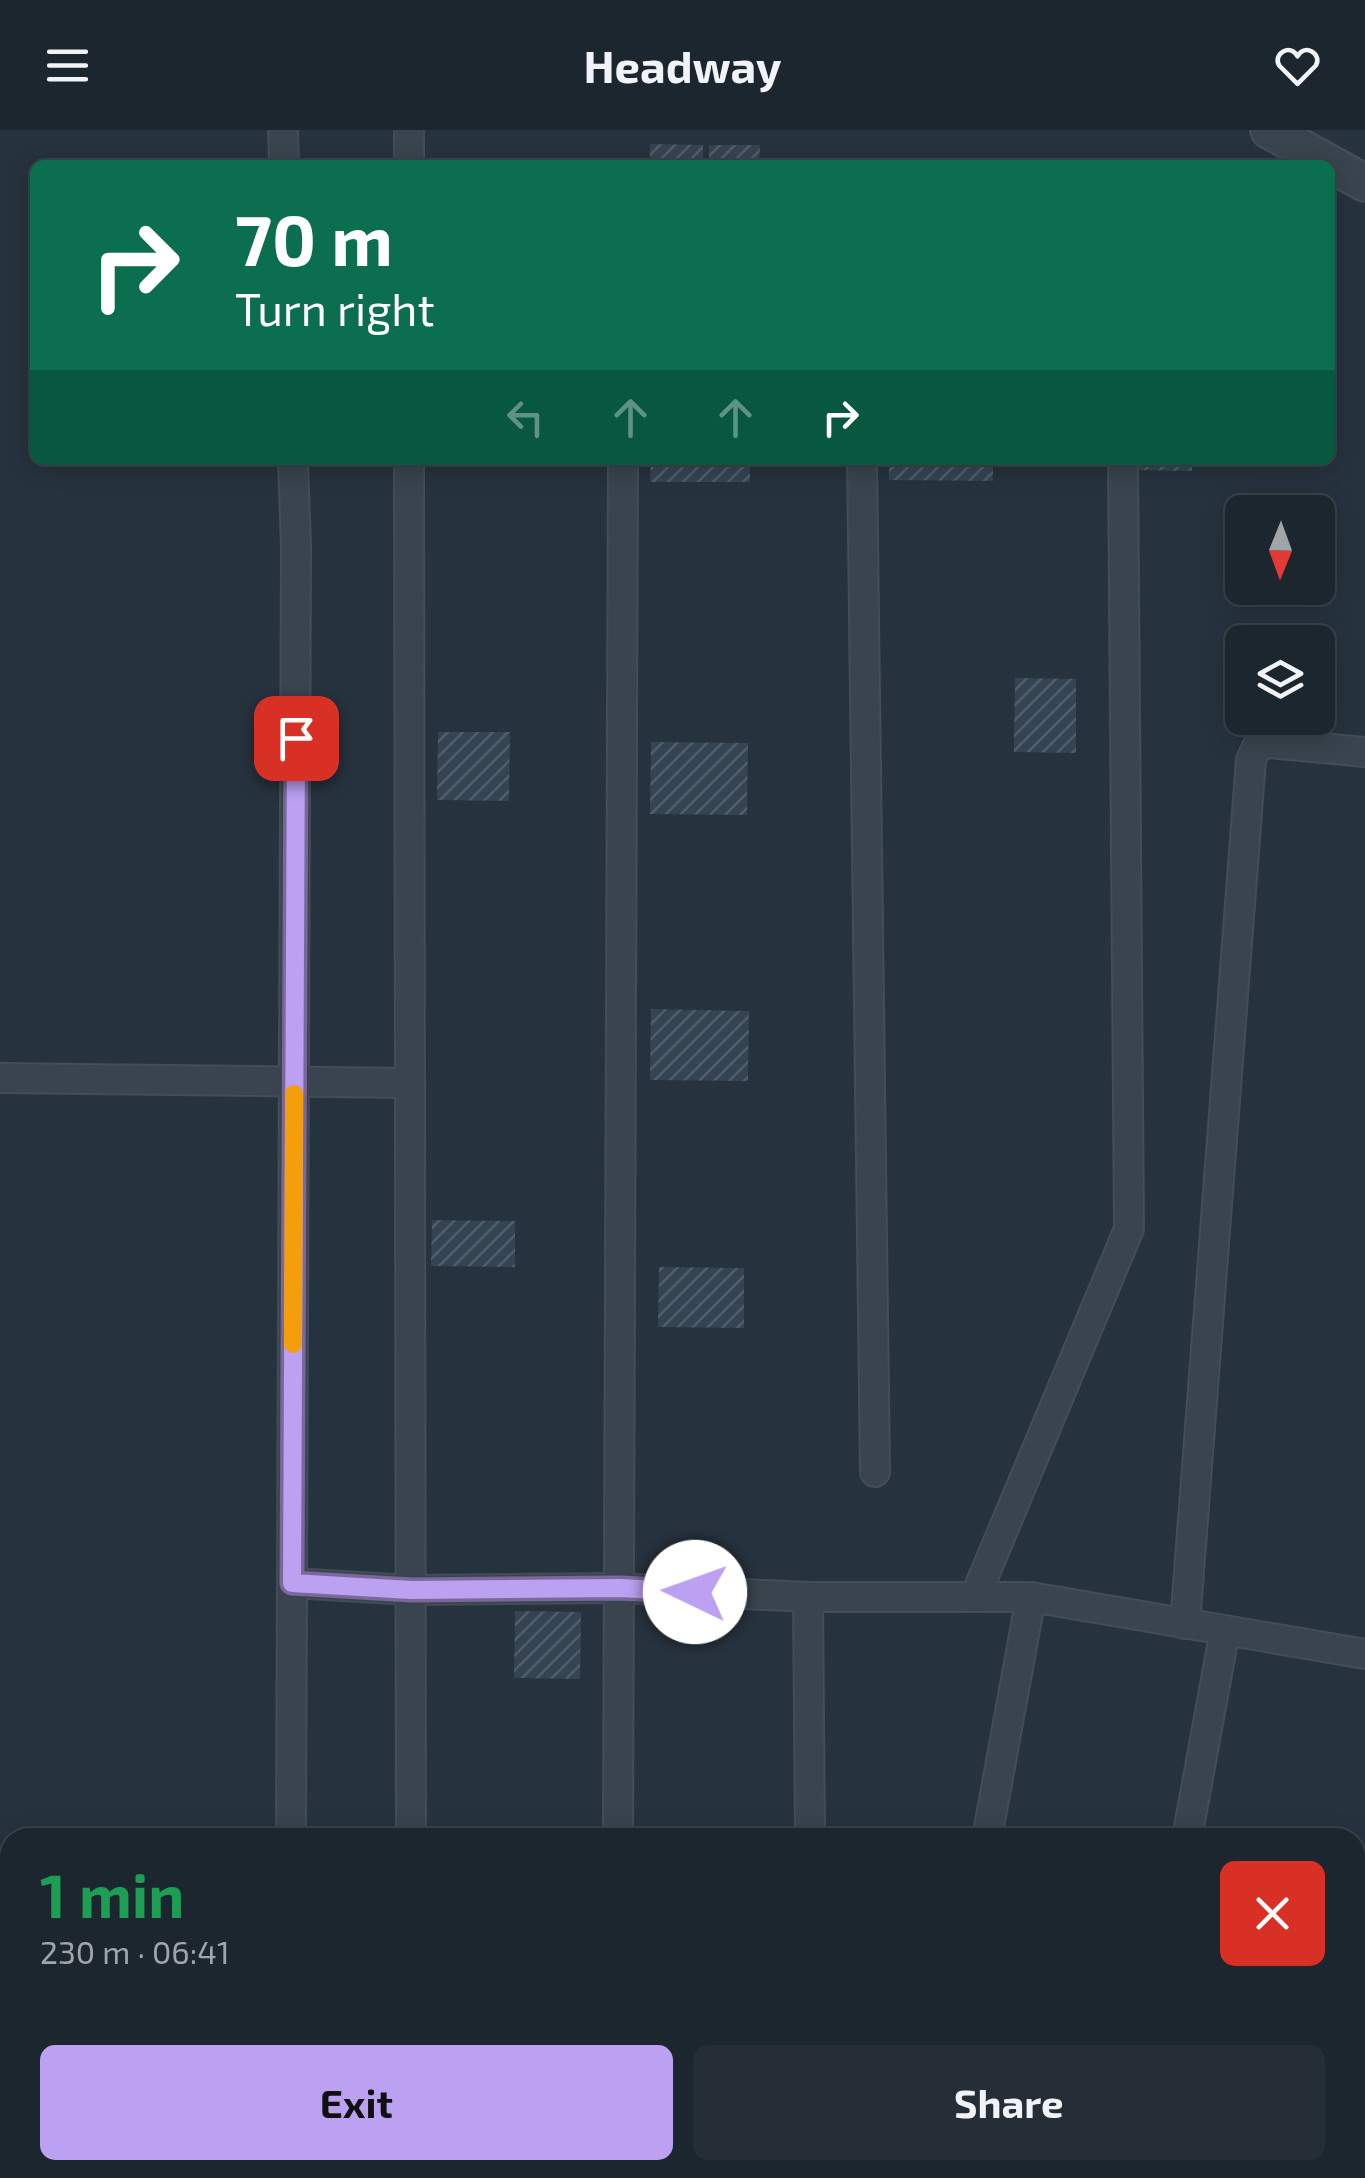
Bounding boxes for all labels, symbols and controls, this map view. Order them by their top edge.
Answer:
icon: menu [40,38,95,93]
text: Headway [584,38,781,92]
icon: heart [1270,38,1325,93]
text: 70 m [235,196,393,280]
icon: right [70,200,200,330]
text: Turn right [235,281,435,335]
icon: left [498,390,553,445]
icon: ahead [603,390,658,445]
icon: ahead [708,390,763,445]
icon: right [813,390,868,445]
north arrow [1225,495,1335,605]
map controls [1225,495,1335,735]
button: layers [1225,625,1335,735]
pin [254,696,339,781]
icon: arrive [269,711,324,766]
position arrow [643,1540,747,1644]
text: 1 min [40,1858,184,1930]
button: close [1220,1861,1325,1966]
text: 230 m · 06:41 [40,1932,230,1970]
button: Exit [40,2045,673,2160]
button: Share [693,2045,1325,2160]

